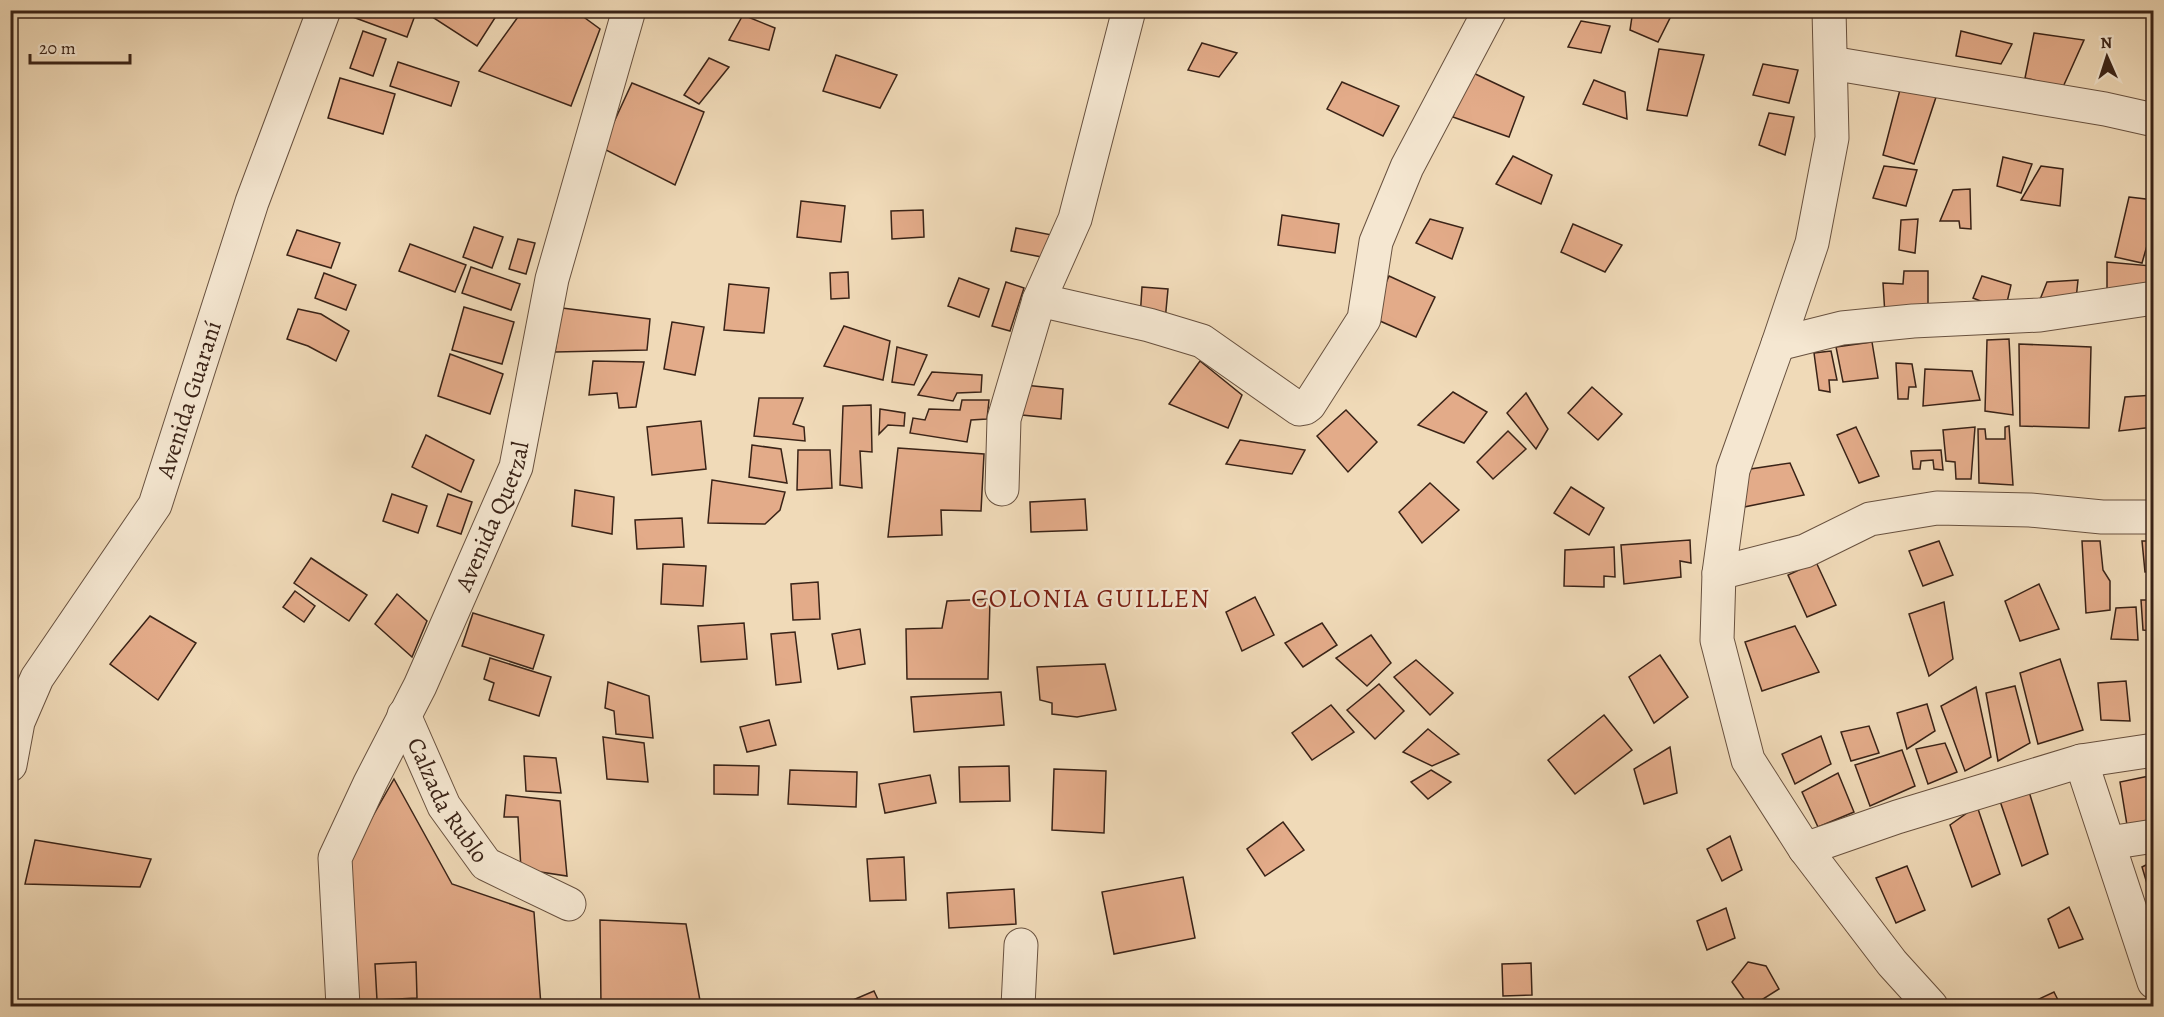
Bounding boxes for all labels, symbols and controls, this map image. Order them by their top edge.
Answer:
scale bar [30,27,130,65]
north arrow [2077,27,2137,87]
text: N [2100,32,2113,54]
text: 20 m [39,36,76,60]
street label: Avenida Guaraní [148,317,229,483]
street label: Avenida Quetzal [447,439,537,597]
district label: COLONIA GUILLEN [971,581,1211,616]
street label: Calzada Rublo [400,732,496,869]

